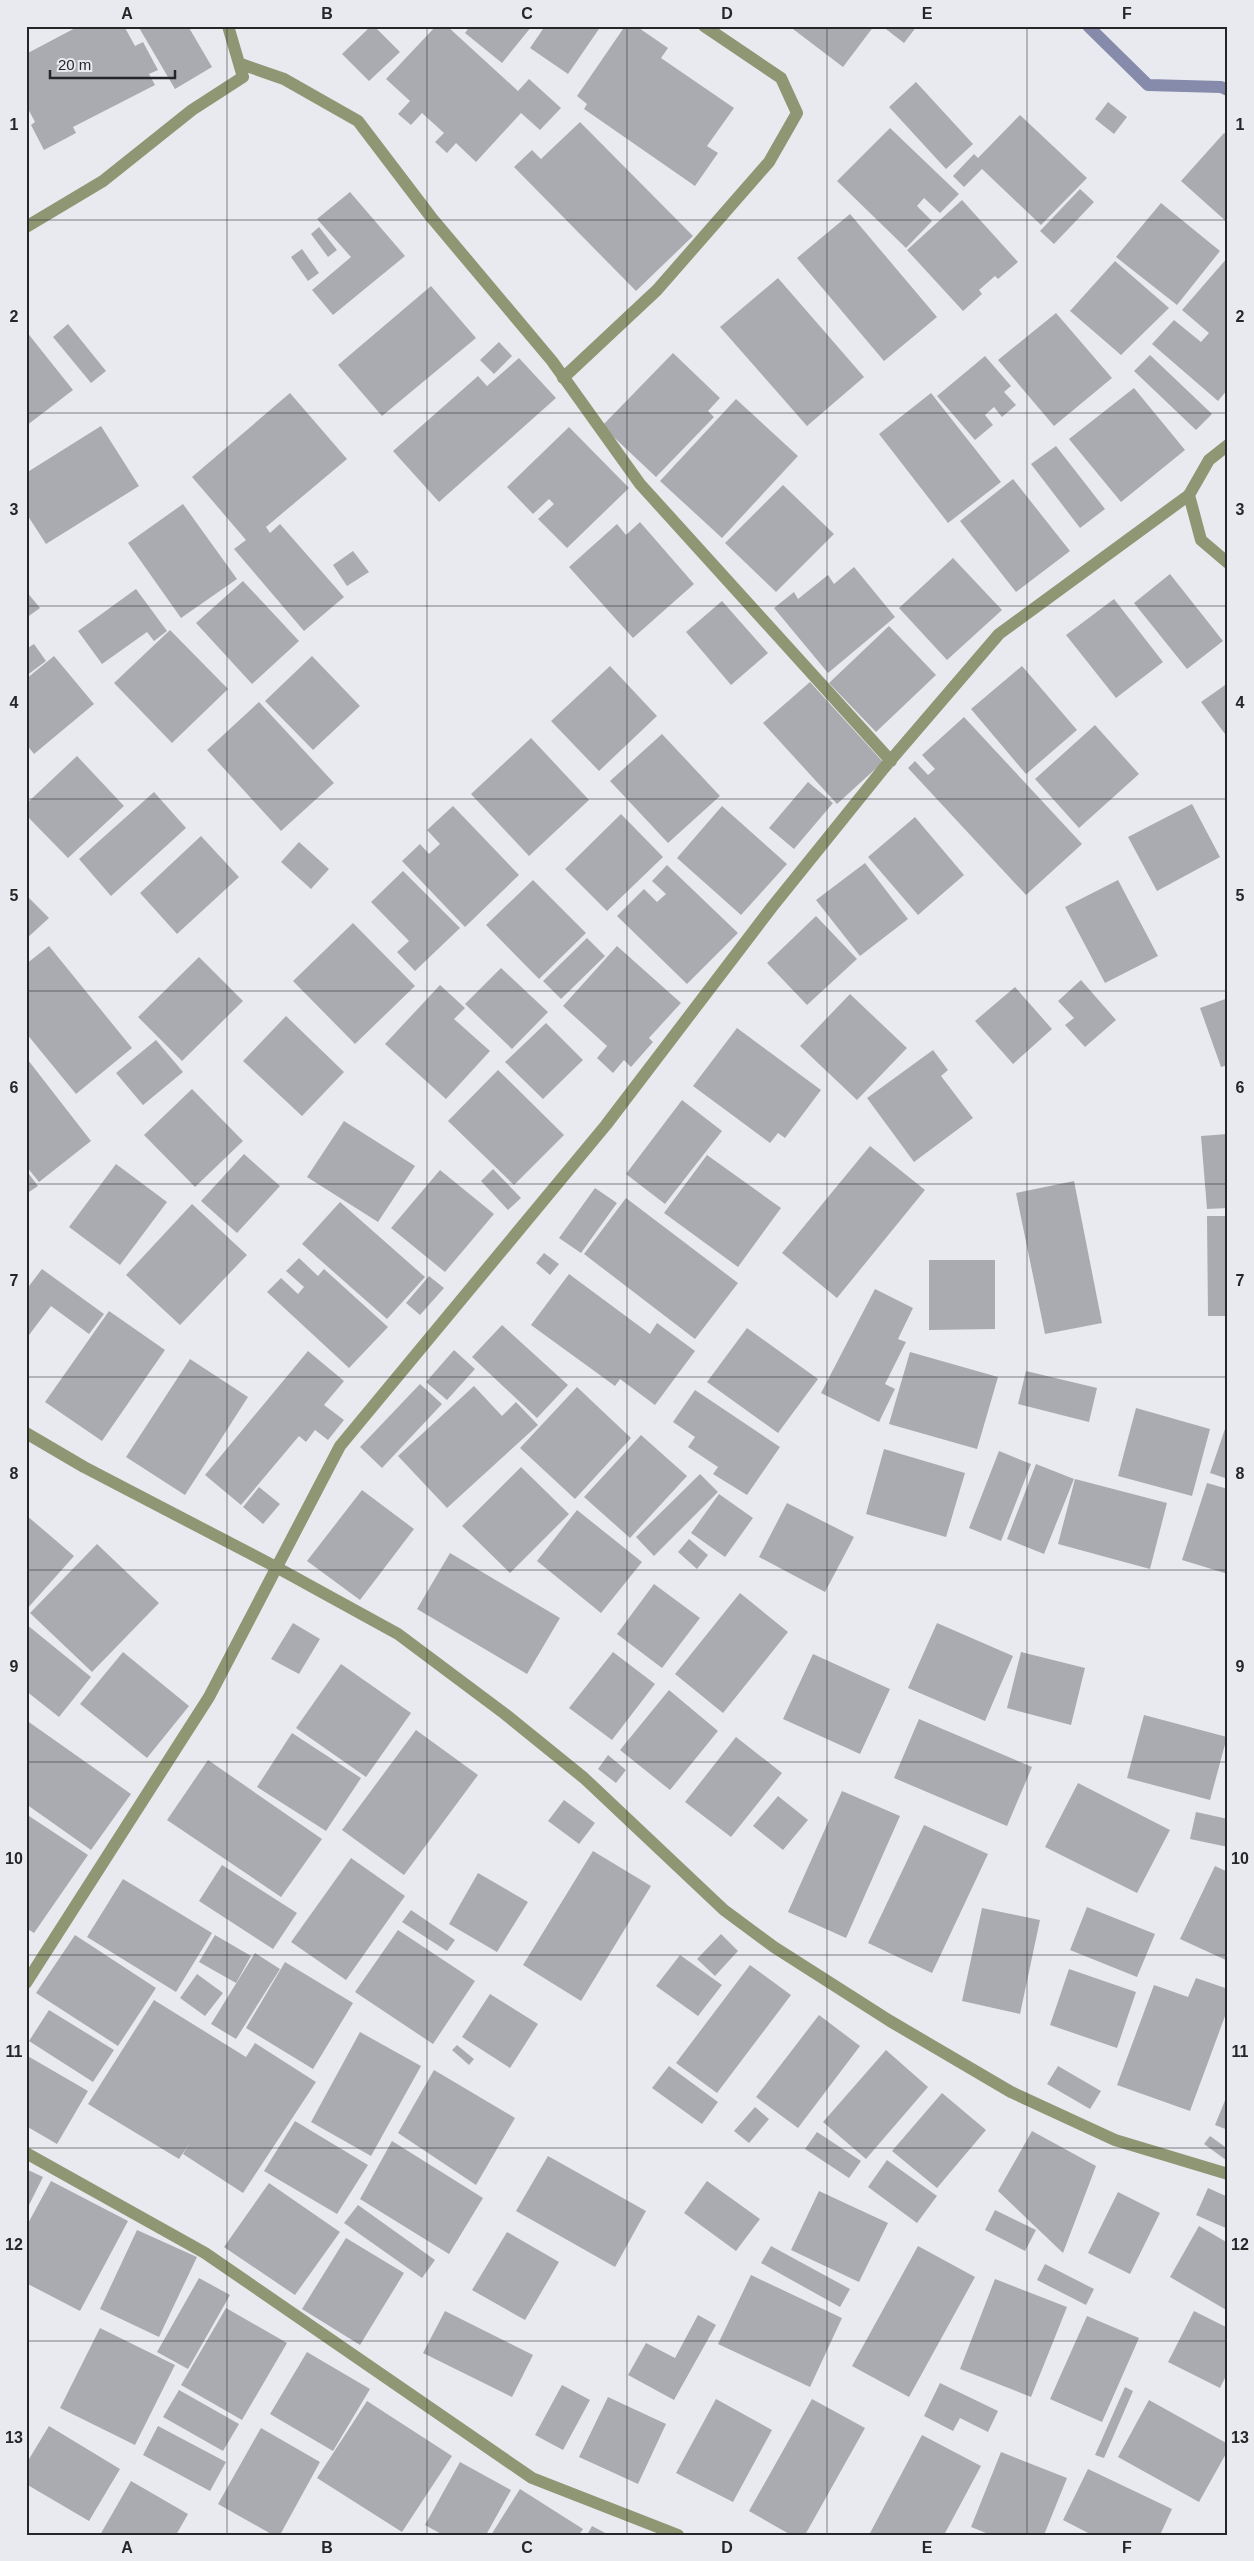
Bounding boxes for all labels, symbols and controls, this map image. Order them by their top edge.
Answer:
text: A [121,5,133,22]
text: B [321,5,333,22]
text: C [521,5,533,22]
text: D [721,5,733,22]
text: E [922,5,933,22]
text: F [1122,5,1132,22]
scale bar [50,48,175,80]
text: 20 m [58,56,91,73]
text: 1 [10,116,19,133]
text: 1 [1236,116,1245,133]
text: 2 [10,308,19,325]
text: 2 [1236,308,1245,325]
text: 3 [10,501,19,518]
text: 3 [1236,501,1245,518]
text: 4 [10,694,19,711]
text: 4 [1236,694,1245,711]
text: 5 [10,887,19,904]
text: 5 [1236,887,1245,904]
text: 6 [10,1079,19,1096]
text: 6 [1236,1079,1245,1096]
text: 7 [10,1272,19,1289]
text: 7 [1236,1272,1245,1289]
text: 8 [10,1465,19,1482]
text: 8 [1236,1465,1245,1482]
text: 9 [10,1658,19,1675]
text: 9 [1236,1658,1245,1675]
text: 10 [5,1850,23,1867]
text: 10 [1231,1850,1249,1867]
text: 11 [6,2043,23,2060]
text: 11 [1232,2043,1249,2060]
text: 12 [5,2236,23,2253]
text: 12 [1231,2236,1249,2253]
text: 13 [5,2429,23,2446]
text: 13 [1231,2429,1249,2446]
text: A [121,2539,133,2556]
text: B [321,2539,333,2556]
text: C [521,2539,533,2556]
text: D [721,2539,733,2556]
text: E [922,2539,933,2556]
text: F [1122,2539,1132,2556]

